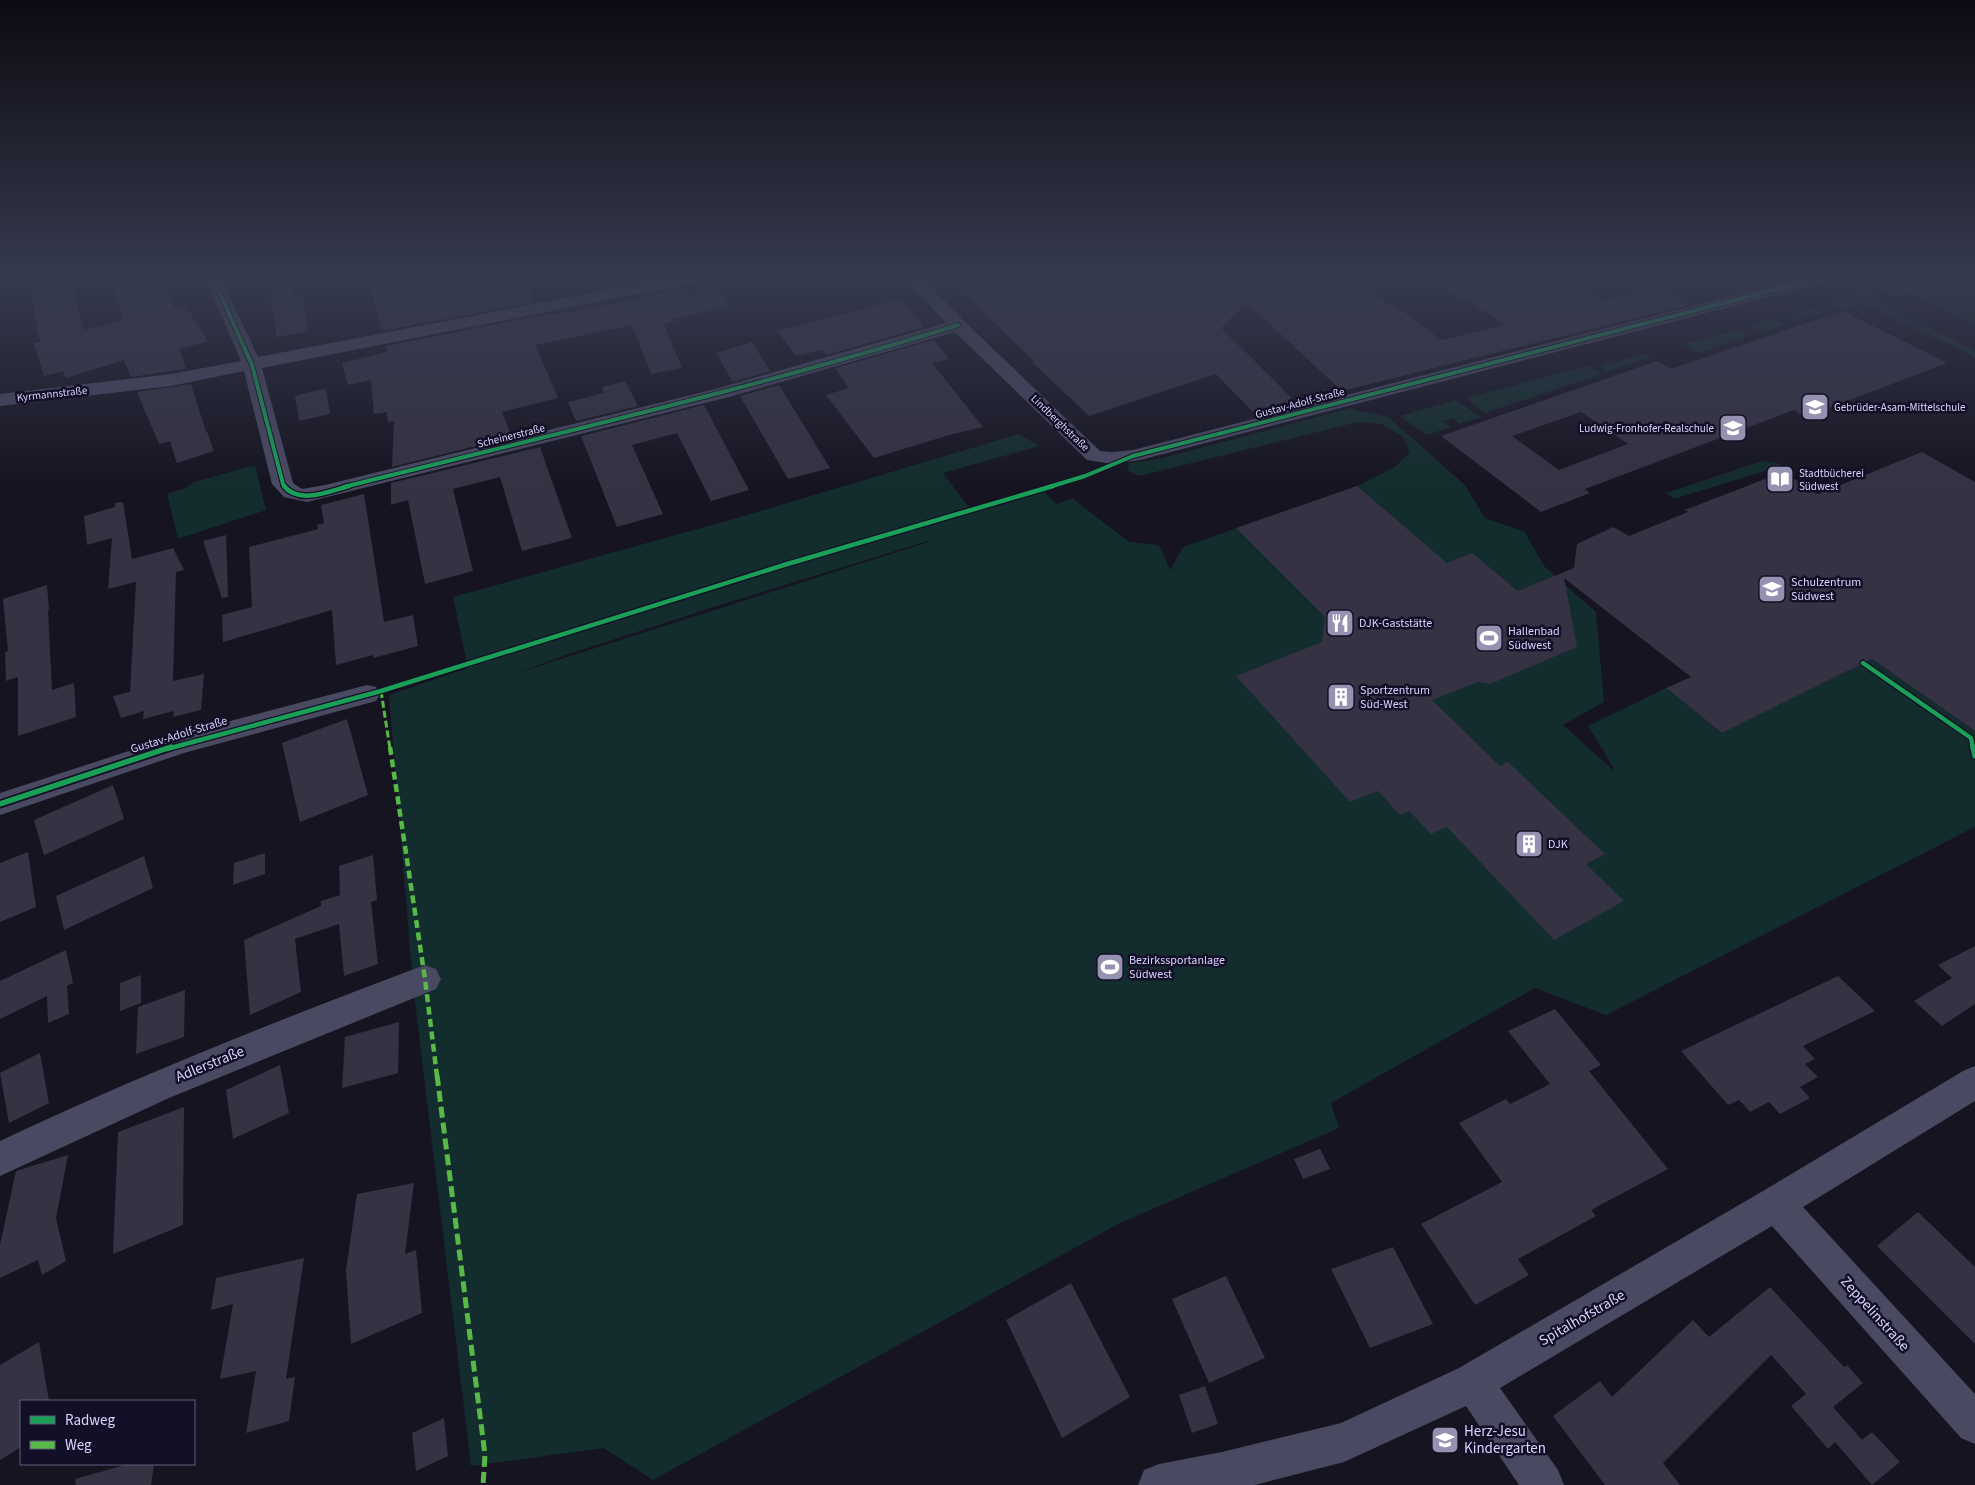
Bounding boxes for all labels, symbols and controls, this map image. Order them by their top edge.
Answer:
street label: Kyrmannstraße [16,383,89,405]
street label: Gustav-Adolf-Straße [1254,384,1347,422]
street label: Lindberghstraße [1027,391,1093,455]
school or university icon: Gebrüder-Asam-Mittelschule [1800,392,1830,422]
place label: Gebrüder-Asam-Mittelschule [1834,400,1966,415]
school or university icon: Ludwig-Fronhofer-Realschule [1718,413,1748,443]
street label: Scheinerstraße [476,420,547,452]
place label: Ludwig-Fronhofer-Realschule [1579,421,1715,436]
library icon: Stadtbücherei Südwest [1765,464,1795,494]
place label: Stadtbücherei Südwest [1799,466,1864,494]
school or university icon: Schulzentrum Südwest [1757,574,1787,604]
place label: Schulzentrum Südwest [1791,574,1861,605]
restaurant icon: DJK-Gaststätte [1325,608,1355,638]
place label: DJK-Gaststätte [1359,615,1432,632]
sports icon: Hallenbad Südwest [1474,623,1504,653]
place label: Hallenbad Südwest [1508,623,1560,654]
building icon: Sportzentrum Süd-West [1326,682,1356,712]
place label: Sportzentrum Süd-West [1360,682,1430,713]
street label: Gustav-Adolf-Straße [129,712,230,758]
building icon: DJK [1514,829,1544,859]
place label: DJK [1548,836,1568,853]
sports icon: Bezirkssportanlage Südwest [1095,952,1125,982]
place label: Bezirkssportanlage Südwest [1129,952,1225,983]
street label: Adlerstraße [172,1041,248,1087]
street label: Zeppelinstraße [1836,1272,1914,1356]
street label: Spitalhofstraße [1535,1285,1629,1351]
legend [20,1400,195,1465]
text: Radweg [65,1410,115,1431]
place label: Herz-Jesu Kindergarten [1464,1421,1546,1459]
school or university icon: Herz-Jesu Kindergarten [1430,1425,1460,1455]
text: Weg [65,1435,92,1456]

